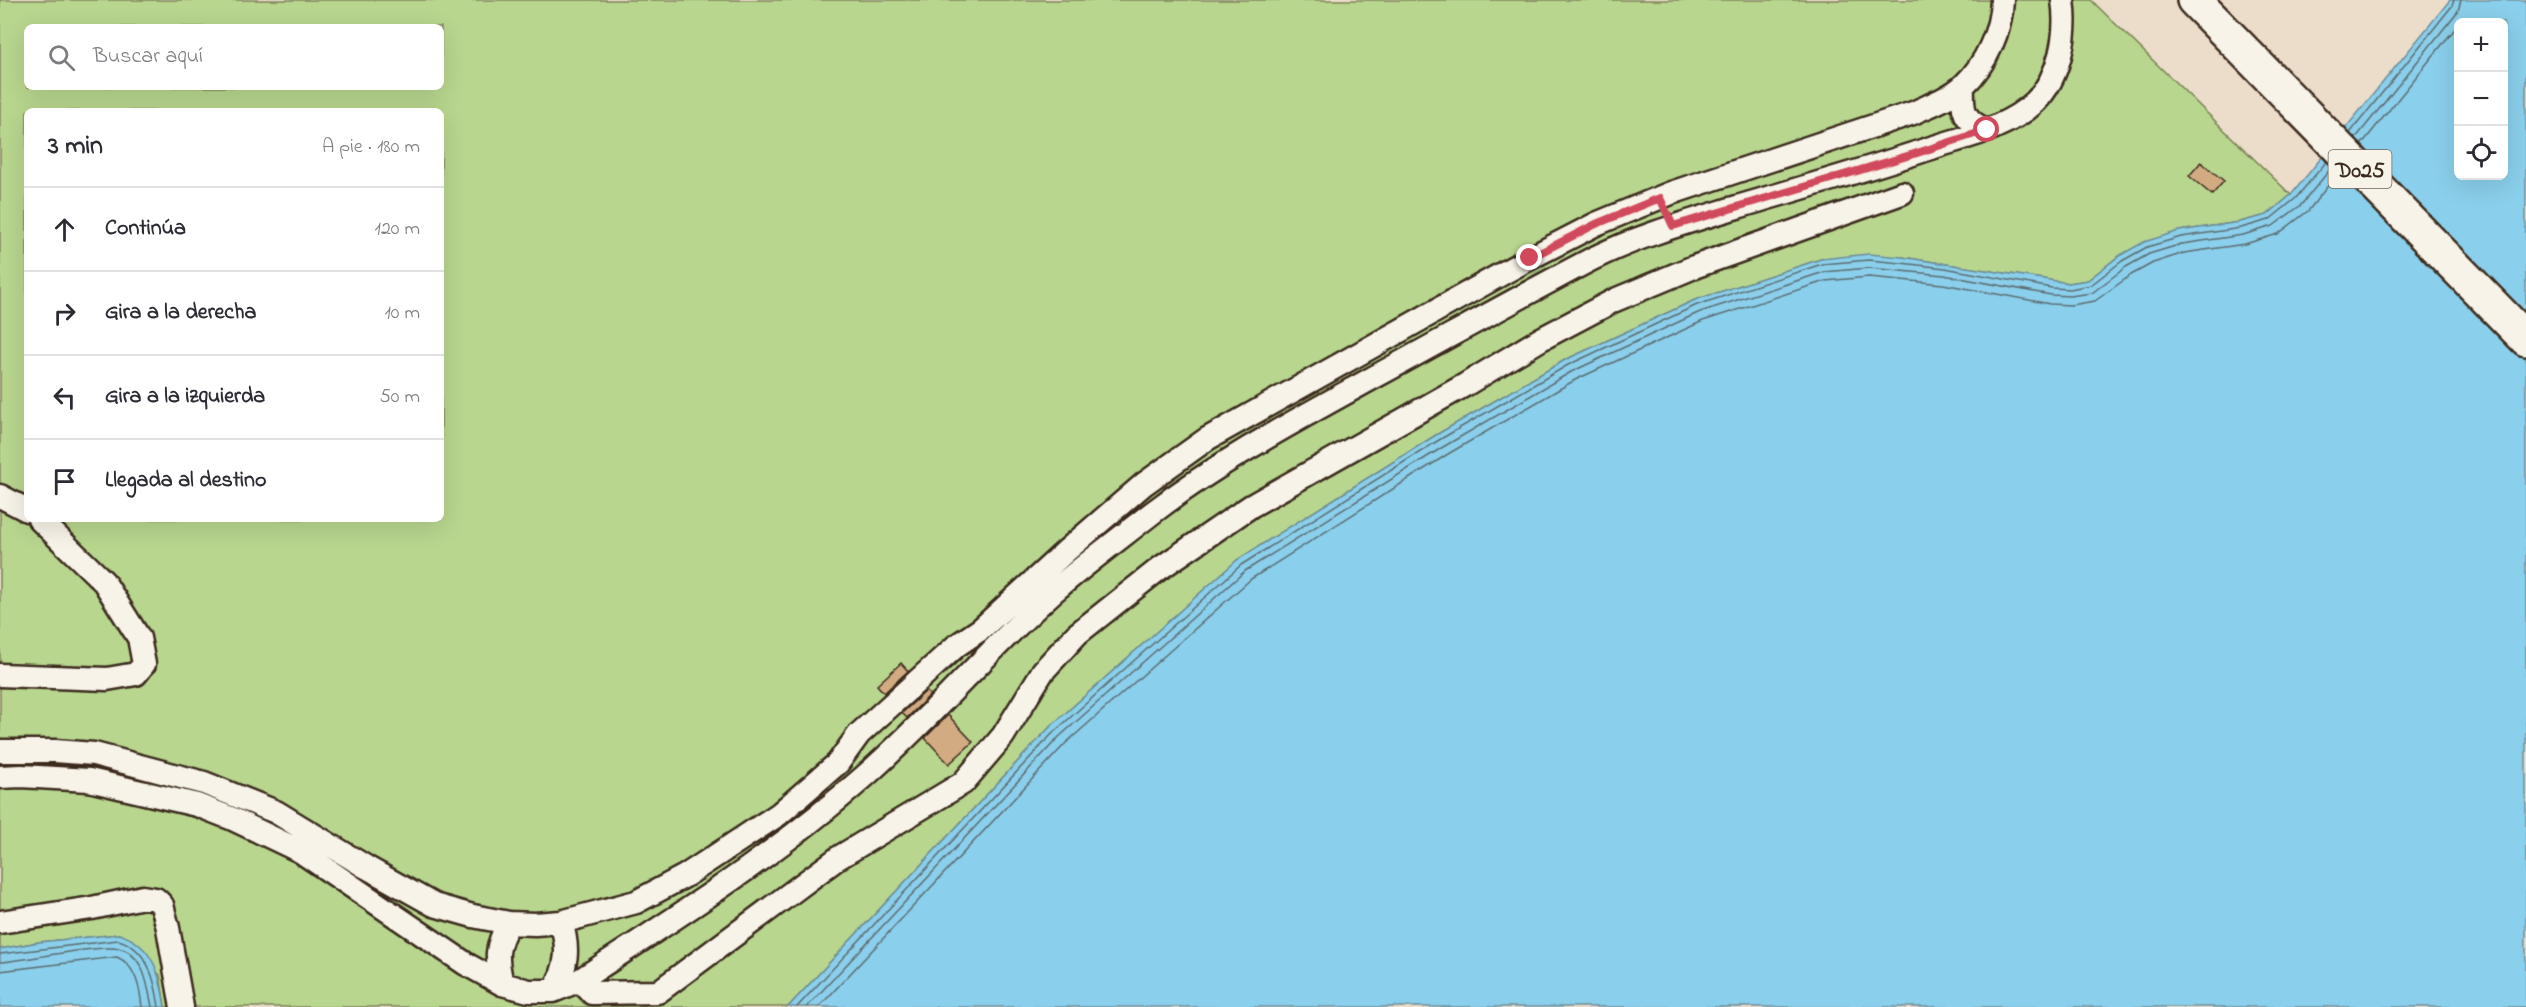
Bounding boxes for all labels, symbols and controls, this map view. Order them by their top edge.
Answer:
map controls [2454,18,2508,180]
button: + [2454,18,2508,72]
search box [24,24,444,90]
icon: search [45,41,78,74]
text: Buscar aquí [93,41,203,73]
button: − [2454,72,2508,126]
route start [1973,116,1999,142]
button: locate [2454,126,2508,180]
text: 3 min [48,128,103,166]
text: A pie · 180 m [322,133,420,162]
road number: D025 [2328,150,2392,188]
icon: ahead [48,213,81,246]
text: Continúa [105,213,186,245]
text: 120 m [375,215,420,244]
route end [1516,244,1542,270]
icon: right [48,297,81,330]
text: Gira a la derecha [105,297,256,329]
text: 10 m [384,299,420,328]
icon: left [48,381,81,414]
text: Gira a la izquierda [105,381,265,413]
text: 50 m [379,383,420,412]
icon: arrive [48,465,81,498]
text: Llegada al destino [105,465,266,497]

